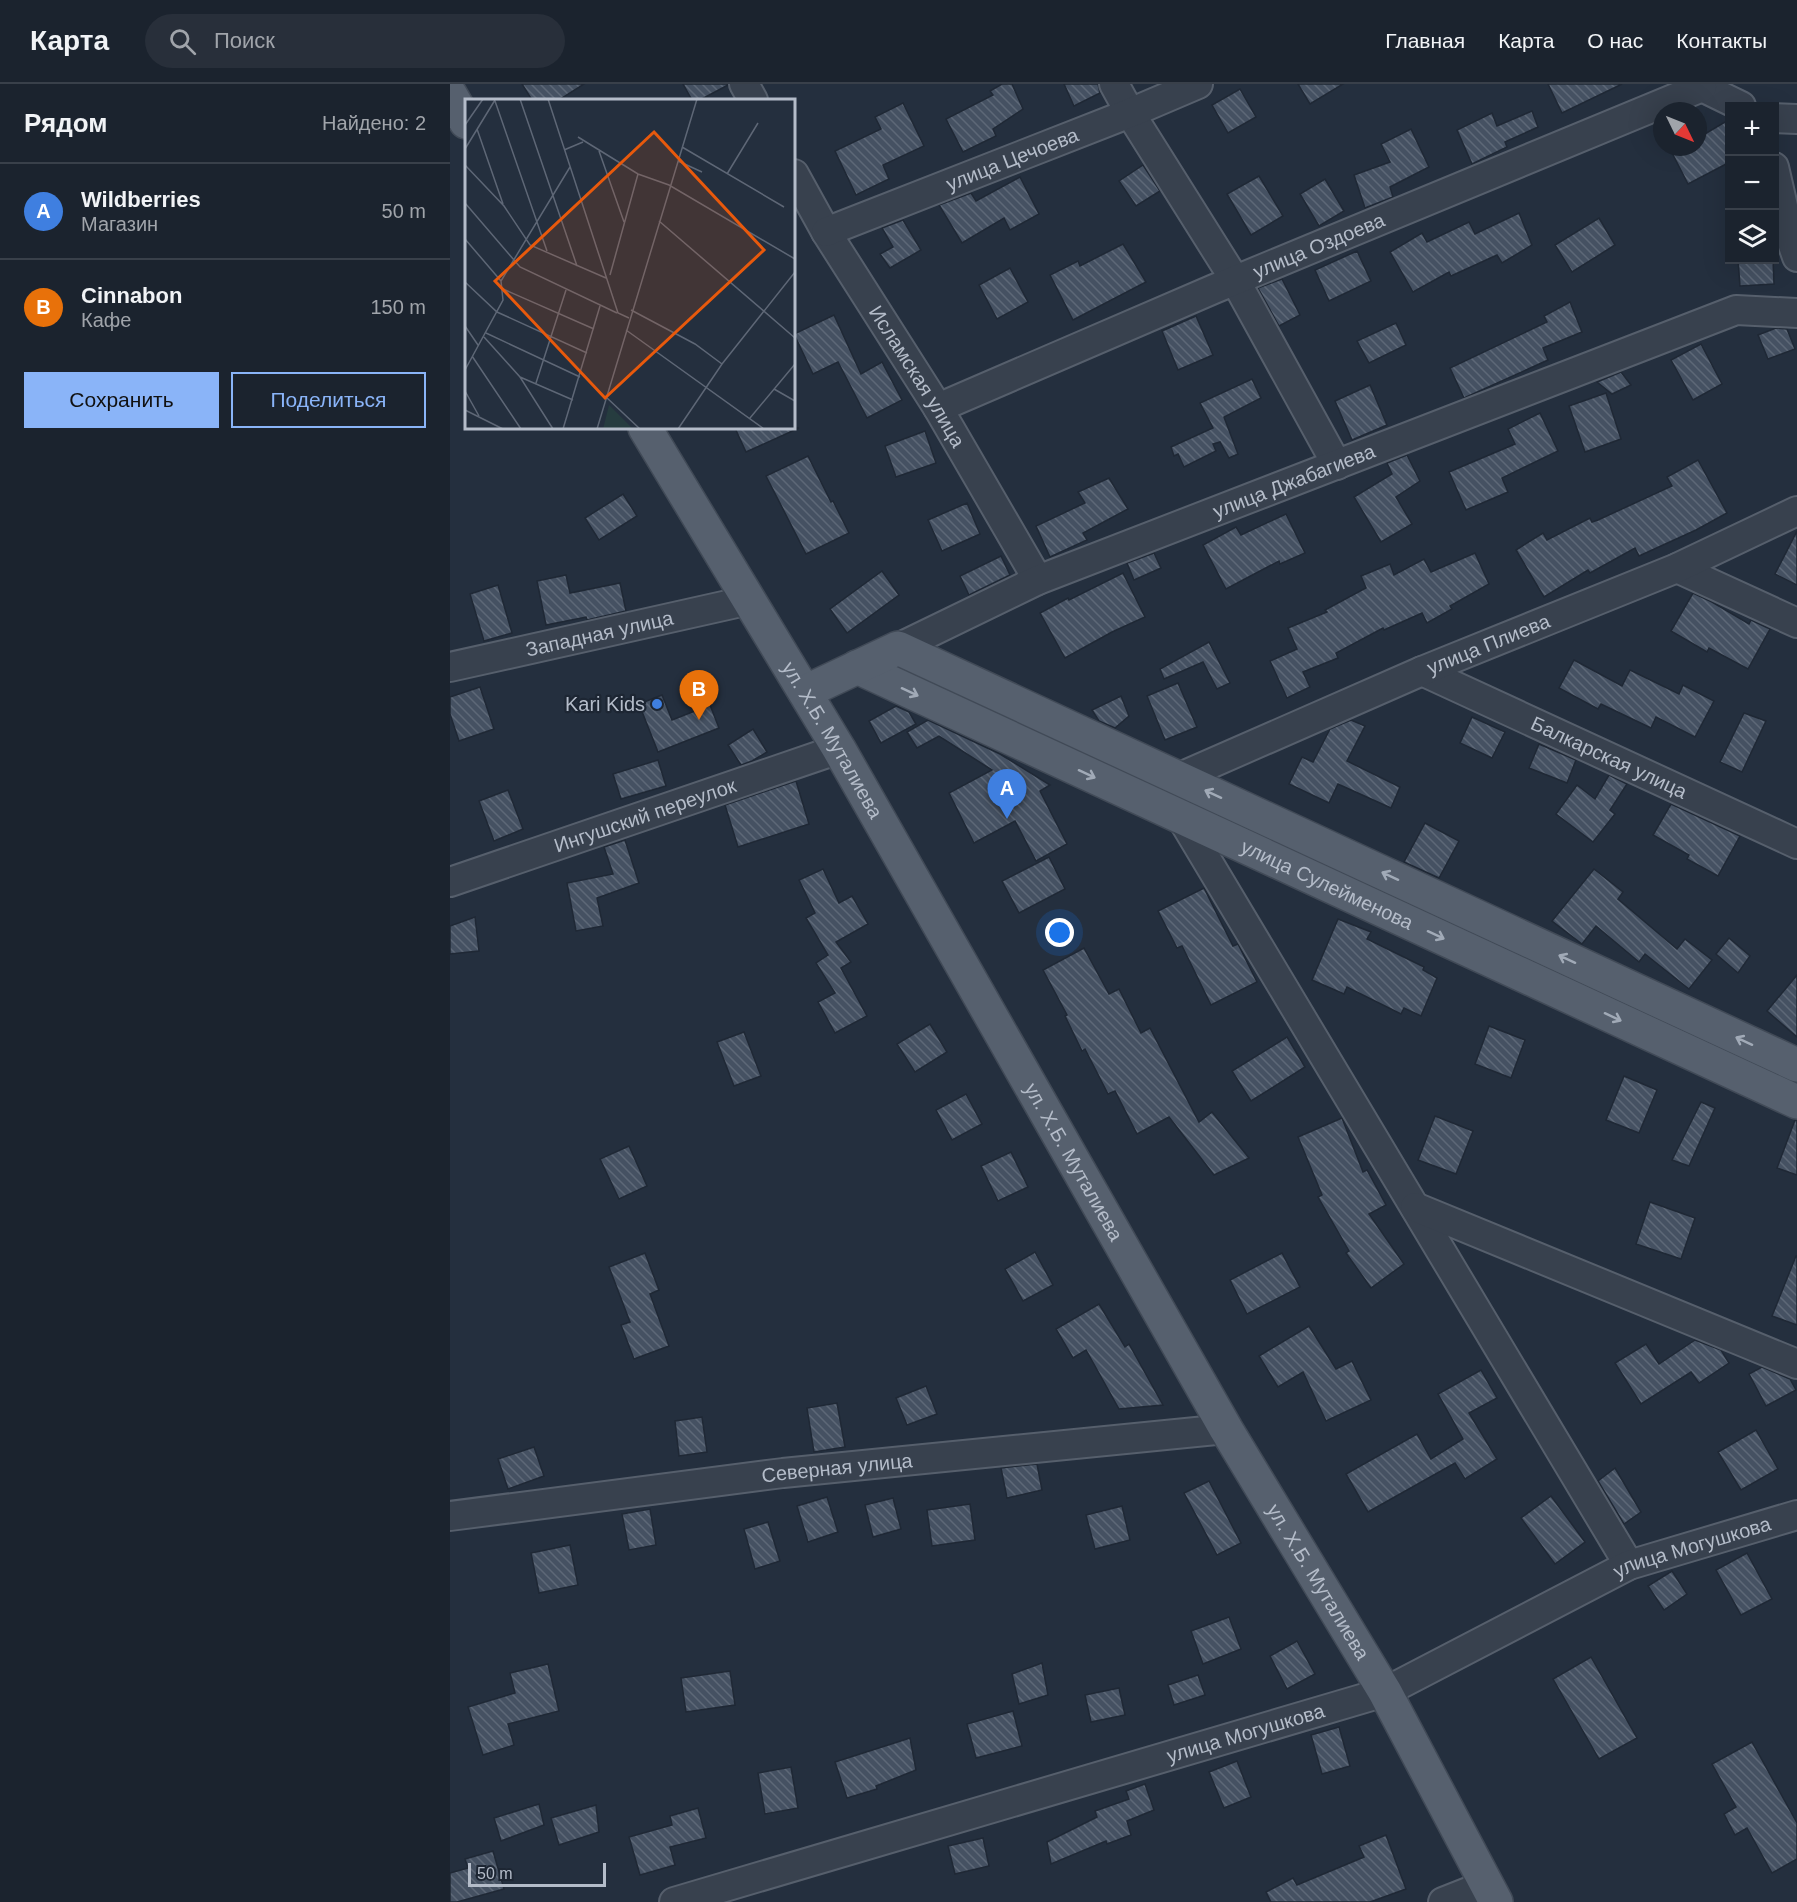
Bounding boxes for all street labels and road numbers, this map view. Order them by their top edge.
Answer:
street label: улица Цечоева [943,123,1082,195]
street label: улица Оздоева [1250,208,1389,283]
street label: Исламская улица [865,302,970,452]
street label: улица Джабагиева [1210,439,1379,522]
street label: Западная улица [524,606,676,661]
street label: улица Плиева [1424,609,1554,679]
street label: ул. Х.Б. Муталиева [778,658,888,823]
street label: Балкарская улица [1528,712,1691,803]
street label: Ингушский переулок [551,774,739,857]
street label: улица Сулейменова [1238,835,1417,934]
street label: ул. Х.Б. Муталиева [1020,1079,1128,1245]
street label: Северная улица [760,1449,914,1487]
street label: ул. Х.Б. Муталиева [1263,1500,1374,1664]
street label: улица Могушкова [1610,1512,1774,1582]
street label: улица Могушкова [1164,1699,1328,1767]

